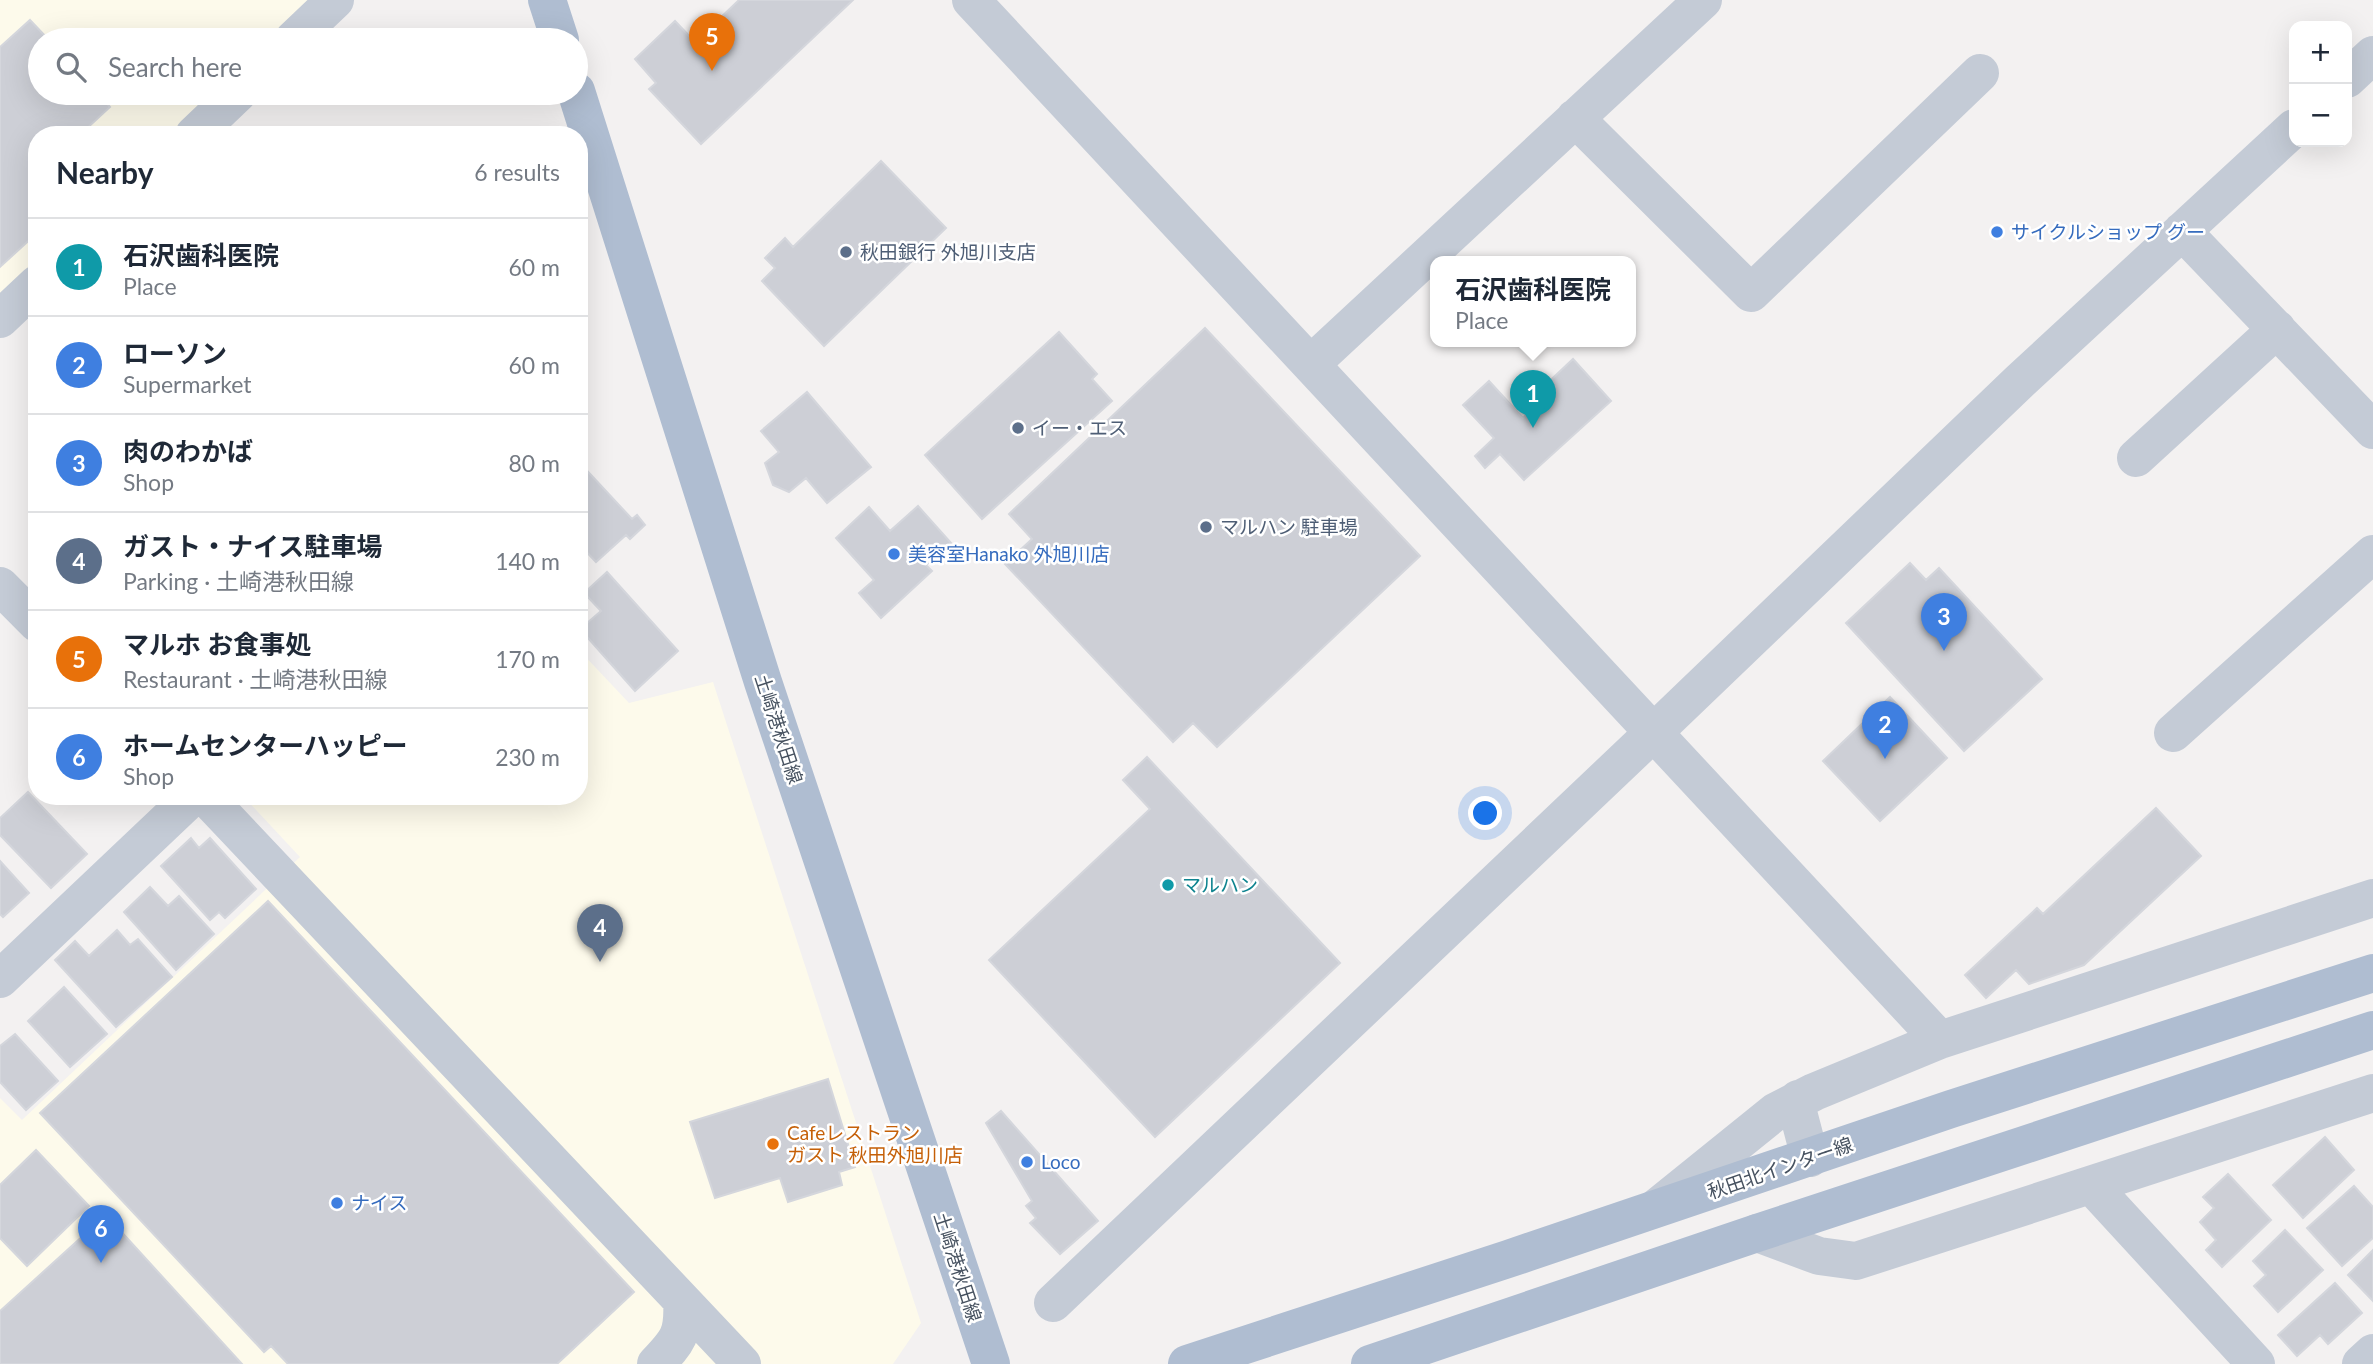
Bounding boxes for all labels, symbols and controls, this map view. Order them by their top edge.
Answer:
pin: 5 [689,13,735,71]
map controls [2289,21,2352,147]
button: + [2289,21,2352,84]
search box [28,28,588,105]
icon: search [52,48,90,86]
text: Search here [108,51,242,83]
button: − [2289,84,2352,147]
text: Nearby [56,154,154,190]
text: 6 results [474,158,560,186]
place label: サイクルショップ グー [2011,220,2205,243]
marker: サイクルショップ グー [1989,224,2005,240]
text: 石沢歯科医院 [123,239,279,271]
place label: 秋田銀行 外旭川支店 [860,240,1036,263]
marker: 秋田銀行 外旭川支店 [838,244,854,260]
text: 1 [72,253,86,281]
text: 60 m [509,253,560,281]
popup [1430,256,1636,347]
text: Place [123,272,177,300]
text: 石沢歯科医院 [1455,273,1611,305]
text: Place [1455,306,1509,334]
text: ローソン [123,337,227,369]
text: 2 [72,351,86,379]
text: 60 m [509,351,560,379]
text: Supermarket [123,370,252,398]
pin: 1 [1510,370,1556,428]
place label: イー・エス [1032,416,1127,439]
marker: イー・エス [1010,420,1026,436]
text: 肉のわかば [123,435,253,467]
text: 3 [72,449,86,477]
text: 80 m [509,449,560,477]
text: Shop [123,468,174,496]
place label: マルハン 駐車場 [1220,515,1358,538]
marker: マルハン 駐車場 [1198,519,1214,535]
text: ガスト・ナイス駐車場 [123,530,382,562]
place label: 美容室Hanako 外旭川店 [908,542,1109,565]
marker: 美容室Hanako 外旭川店 [886,546,902,562]
text: 4 [72,547,86,575]
text: 140 m [495,547,560,575]
text: Parking · 土崎港秋田線 [123,567,354,595]
pin: 3 [1921,593,1967,651]
text: マルホ お食事処 [123,628,311,660]
text: 5 [72,645,86,673]
text: 170 m [495,645,560,673]
text: Restaurant · 土崎港秋田線 [123,665,388,693]
street label: 土崎港秋田線 [751,671,808,787]
pin: 2 [1862,701,1908,759]
text: ホームセンターハッピー [123,729,408,761]
text: 6 [72,743,86,771]
text: 230 m [495,743,560,771]
text: Shop [123,762,174,790]
your location [1468,796,1502,830]
place label: マルハン [1182,873,1258,896]
marker: マルハン [1160,877,1176,893]
pin: 4 [577,904,623,962]
place label: Cafeレストラン ガスト 秋田外旭川店 [787,1121,963,1166]
street label: 秋田北インター線 [1704,1132,1855,1203]
marker: Cafeレストラン ガスト 秋田外旭川店 [765,1136,781,1152]
place label: Loco [1041,1150,1081,1173]
marker: Loco [1019,1154,1035,1170]
place label: ナイス [351,1191,407,1214]
marker: ナイス [329,1195,345,1211]
pin: 6 [78,1205,124,1263]
street label: 土崎港秋田線 [930,1209,987,1325]

